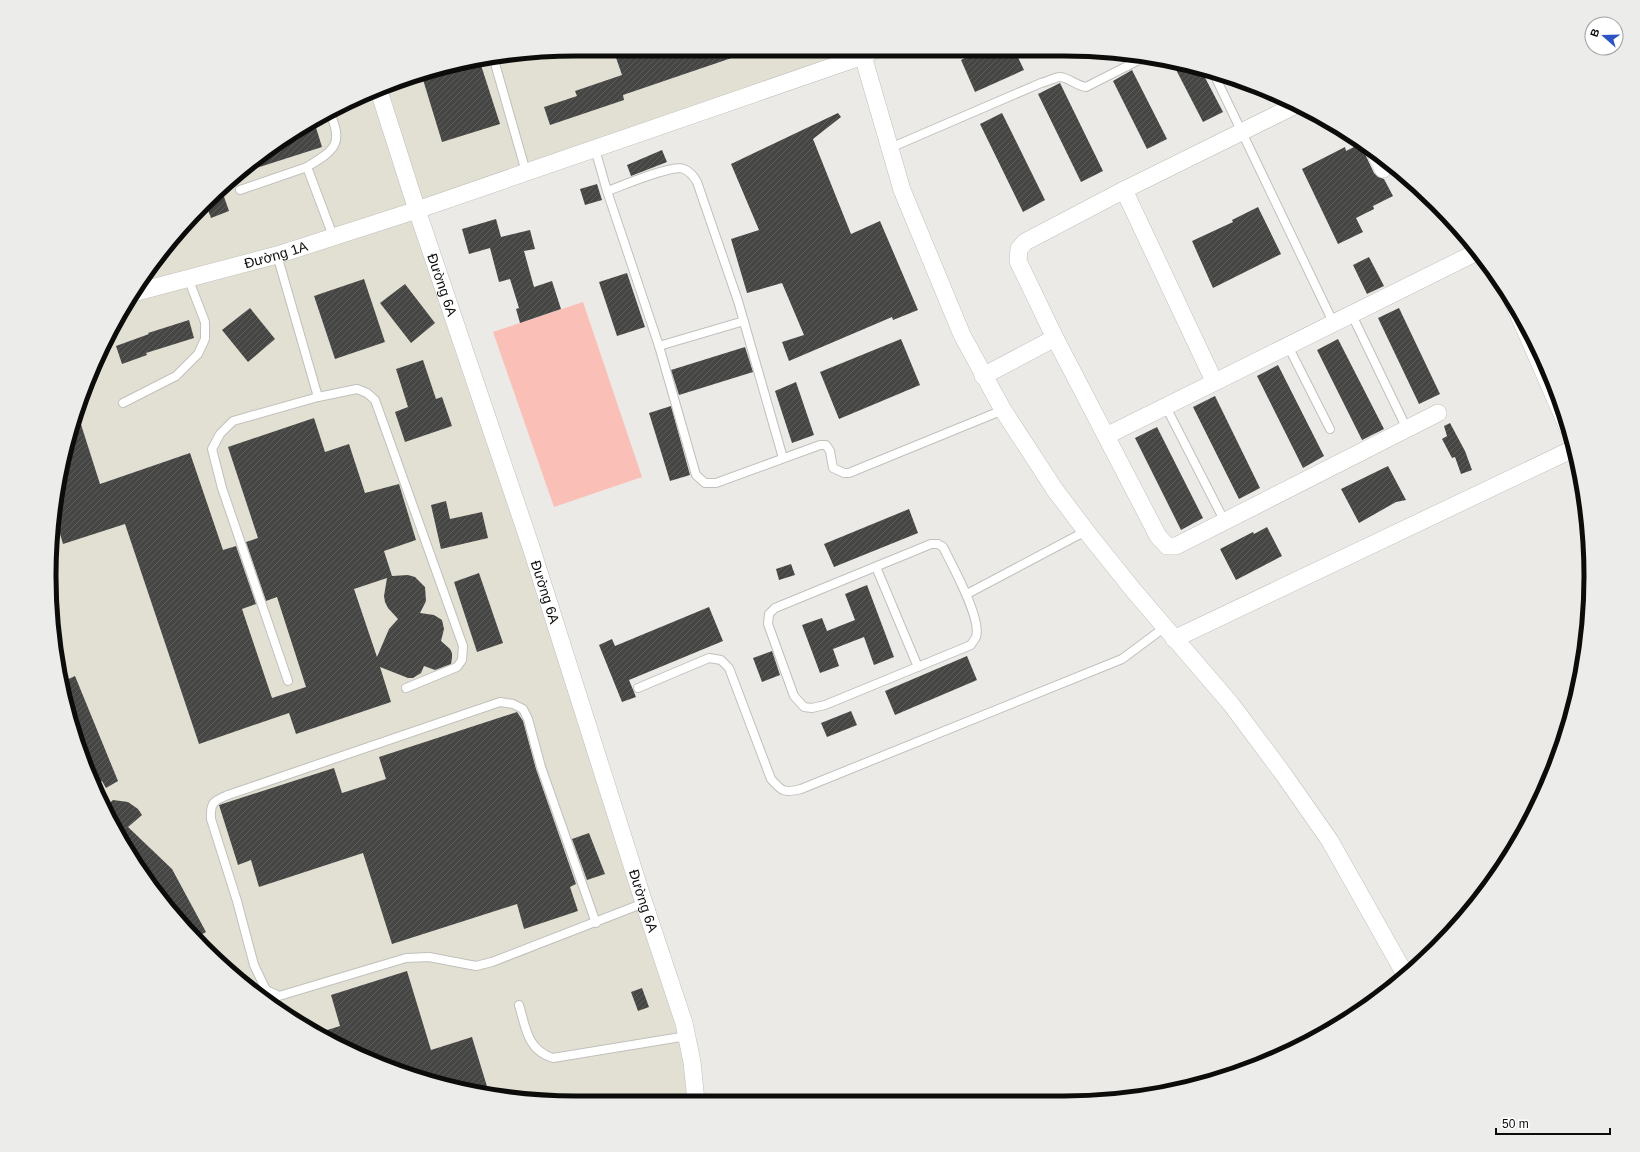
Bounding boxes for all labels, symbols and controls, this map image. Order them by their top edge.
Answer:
north arrow [1584,16,1624,56]
text: B [1588,27,1602,38]
street label: Đường 1A [242,237,310,271]
street label: Đường 6A [424,251,461,319]
street label: Đường 6A [528,558,563,626]
street label: Đường 6A [626,867,661,935]
scale bar [1496,1110,1610,1136]
text: 50 m [1502,1117,1529,1131]

